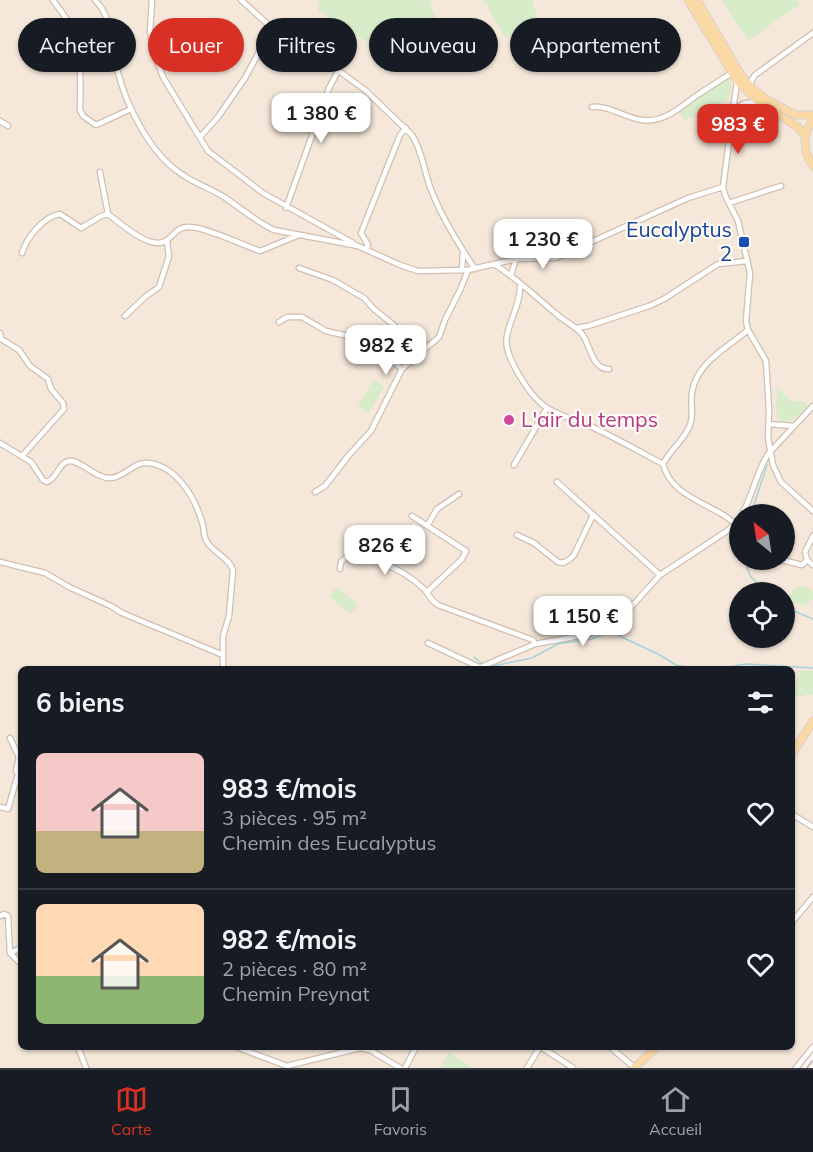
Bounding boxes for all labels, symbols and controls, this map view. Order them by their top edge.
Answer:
chip: Acheter [18,18,136,72]
chip: Louer [148,18,244,72]
chip: Filtres [256,18,357,72]
chip: Nouveau [369,18,498,72]
chip: Appartement [510,18,681,72]
pin: 1 380 € [266,93,376,144]
text: 1 380 € [286,100,356,125]
pin: 983 € [696,104,780,155]
text: 983 € [711,111,765,136]
place label: Eucalyptus 2 [626,216,732,266]
pin: 1 230 € [488,219,598,270]
text: 1 230 € [508,226,578,251]
marker: Eucalyptus 2 [737,235,751,249]
pin: 982 € [344,325,428,376]
text: 982 € [359,332,413,357]
place label: L'air du temps [521,406,658,432]
marker: L'air du temps [502,413,516,427]
north arrow [729,504,795,570]
map controls [729,504,795,648]
pin: 826 € [343,525,427,576]
text: 826 € [358,532,412,557]
button: locate [729,582,795,648]
pin: 1 150 € [528,596,638,647]
text: 1 150 € [548,603,618,628]
text: 6 biens [36,686,125,719]
icon: filters [744,686,777,719]
text: 983 €/mois [222,772,357,805]
icon: home [84,777,156,849]
icon: heart [744,797,777,830]
text: 3 pièces · 95 m² [222,805,367,830]
text: Chemin des Eucalyptus [222,830,436,855]
text: 982 €/mois [222,923,357,956]
icon: home [84,928,156,1000]
icon: heart [744,948,777,981]
text: 2 pièces · 80 m² [222,956,367,981]
text: Chemin Preynat [222,981,370,1006]
tab: Carte [111,1083,152,1139]
tab: Favoris [374,1083,427,1139]
tab: Accueil [649,1083,702,1139]

